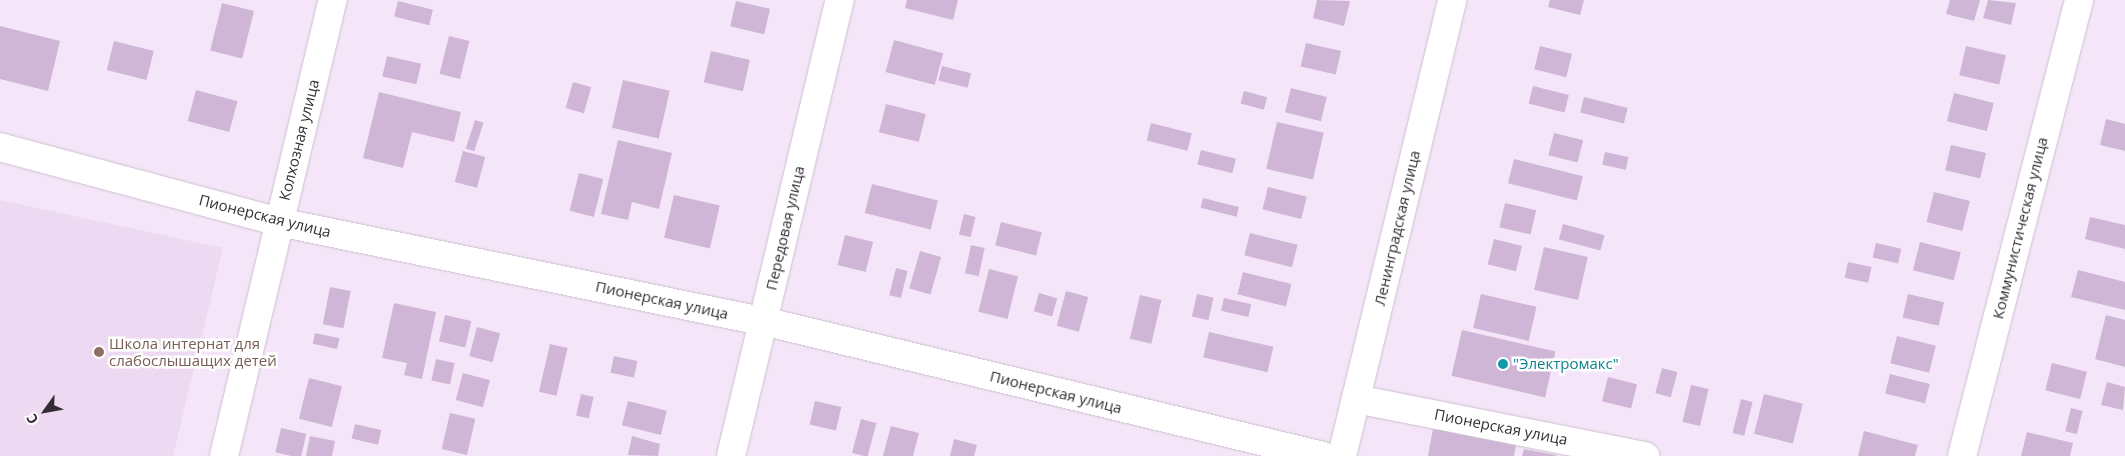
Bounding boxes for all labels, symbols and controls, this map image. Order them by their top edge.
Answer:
street label: Колхозная улица [275,78,323,202]
street label: Коммунистическая улица [1989,135,2051,321]
street label: Ленинградская улица [1370,149,1424,307]
street label: Передовая улица [762,164,808,292]
street label: Пионерская улица [197,191,333,241]
street label: Пионерская улица [594,277,730,323]
place label: Школа интернат для слабослышащих детей [109,334,277,369]
marker: Школа интернат для слабослышащих детей [93,346,105,358]
place label: "Электромакс" [1513,355,1619,373]
marker: "Электромакс" [1497,358,1509,370]
street label: Пионерская улица [988,367,1124,417]
north arrow [20,386,70,436]
street label: Пионерская улица [1433,405,1569,449]
text: С [21,410,42,428]

